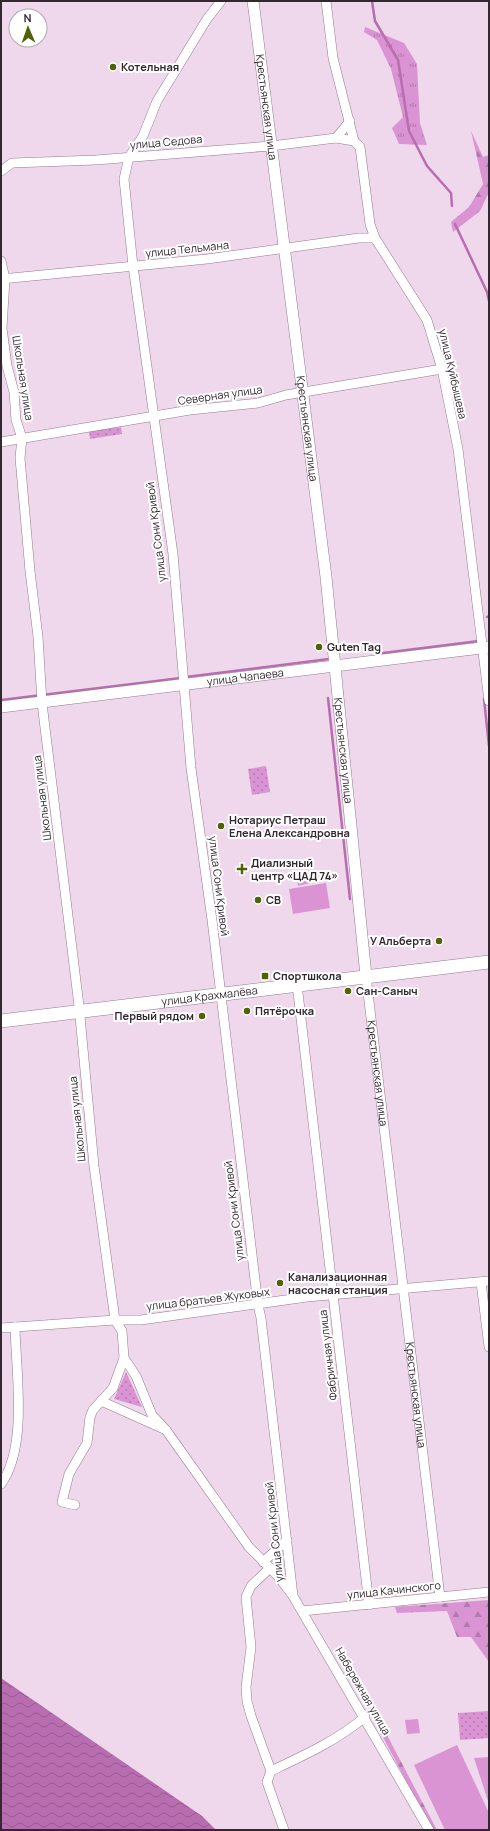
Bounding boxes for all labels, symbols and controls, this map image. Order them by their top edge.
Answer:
north arrow [8,8,48,48]
text: N [23,10,32,25]
street label: Крестьянская улица [253,53,281,161]
place label: Котельная [121,59,179,74]
marker: Котельная [108,62,118,72]
street label: улица Седова [129,131,203,152]
street label: улица Тельмана [144,237,230,260]
street label: улица Куйбышева [436,327,471,420]
street label: Школьная улица [9,334,38,421]
street label: Крестьянская улица [294,375,322,482]
street label: Северная улица [177,381,263,408]
street label: улица Сони Кривой [142,481,169,583]
place label: Guten Tag [327,639,381,654]
marker: Guten Tag [314,642,324,652]
street label: улица Чапаева [206,664,284,689]
street label: Крестьянская улица [331,697,357,804]
street label: Школьная улица [29,755,54,842]
place label: Нотариус Петраш Елена Александровна [229,812,350,840]
marker: Нотариус Петраш Елена Александровна [216,821,226,831]
street label: улица Сони Кривой [206,835,233,937]
place label: Диализный центр «ЦАД 74» [251,855,338,883]
marker: Диализный центр «ЦАД 74» [236,863,248,875]
place label: СВ [266,892,281,907]
marker: СВ [253,895,263,905]
place label: У Альберта [370,933,431,948]
marker: У Альберта [434,936,444,946]
place label: Спортшкола [273,968,342,983]
marker: Спортшкола [260,971,270,981]
street label: улица Крахмалёва [160,982,258,1009]
place label: Сан-Саныч [356,983,418,998]
marker: Сан-Саныч [343,986,353,996]
place label: Пятёрочка [255,1003,314,1018]
marker: Пятёрочка [242,1006,252,1016]
place label: Первый рядом [115,1008,194,1023]
marker: Первый рядом [197,1011,207,1021]
street label: Крестьянская улица [364,1019,392,1127]
street label: Школьная улица [65,1076,88,1163]
street label: улица Сони Кривой [220,1160,247,1262]
place label: Канализационная насосная станция [288,1269,388,1297]
marker: Канализационная насосная станция [275,1278,285,1288]
street label: улица братьев Жуковых [145,1283,271,1314]
street label: Фабричная улица [315,1309,340,1401]
street label: Крестьянская улица [403,1341,430,1449]
street label: улица Сони Кривой [261,1481,286,1583]
street label: улица Качинского [346,1577,442,1602]
street label: Набережная улица [332,1644,395,1737]

